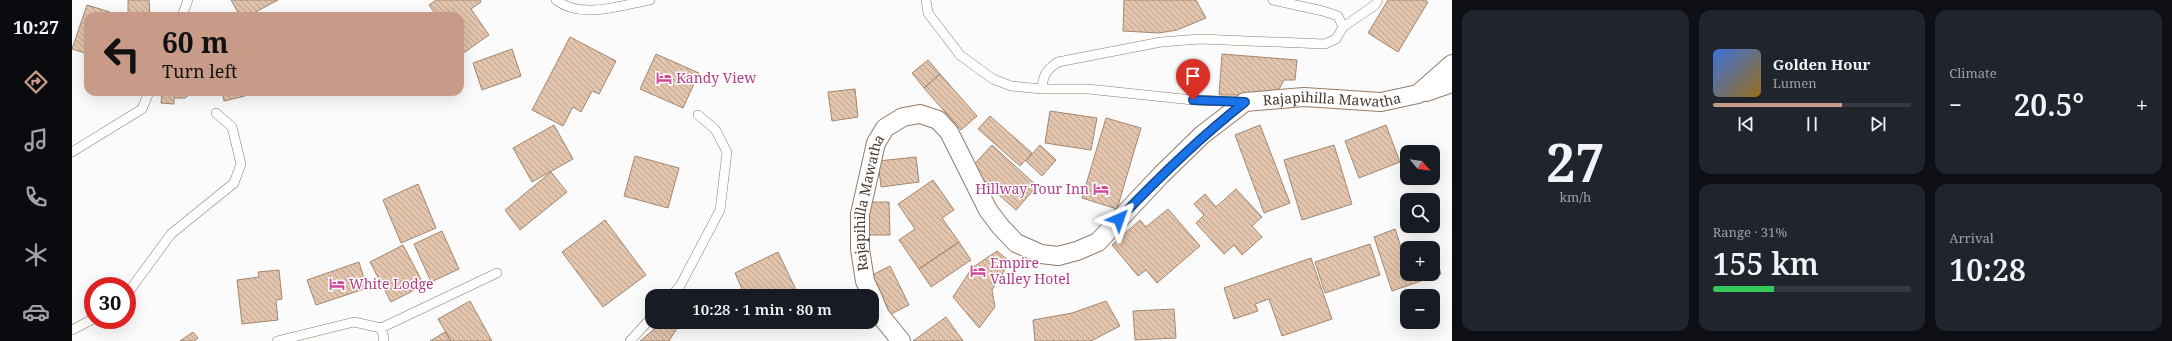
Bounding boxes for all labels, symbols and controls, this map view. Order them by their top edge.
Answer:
text: 10:27 [13,15,59,39]
text: 60 m [162,23,229,61]
icon: left [96,28,148,80]
text: Golden Hour [1773,54,1870,74]
text: Turn left [162,59,237,83]
pin [1176,59,1210,100]
text: Climate [1949,64,1997,82]
icon: arrive [1182,65,1204,87]
icon: directions [22,68,50,96]
place label: Kandy View [676,68,757,87]
hotel icon: Kandy View [655,69,673,87]
text: Lumen [1773,74,1817,92]
text: 20.5° [2013,84,2084,125]
street label: Rajapihilla Mawatha [1262,87,1403,111]
text: − [1949,89,1962,119]
text: + [2136,89,2148,119]
icon: previous [1735,113,1757,135]
icon: pause [1801,113,1823,135]
icon: next [1867,113,1889,135]
icon: music [22,126,50,154]
text: 27 [1546,126,1605,197]
street label: Rajapihilla Mawatha [850,130,888,273]
north arrow [1400,145,1440,185]
map controls [1400,145,1440,329]
place label: Hillway Tour Inn [975,179,1089,198]
hotel icon: Hillway Tour Inn [1092,180,1110,198]
icon: phone [22,183,50,211]
text: km/h [1559,188,1591,206]
button: search [1400,193,1440,233]
position arrow [1098,198,1140,240]
text: Range · 31% [1713,223,1787,241]
text: Arrival [1949,229,1994,247]
icon: climate [22,241,50,269]
button: + [1400,241,1440,281]
text: 155 km [1713,243,1819,284]
text: 10:28 [1949,249,2026,290]
place label: Empire Valley Hotel [990,253,1071,288]
hotel icon: Empire Valley Hotel [969,262,987,280]
place label: White Lodge [349,274,434,293]
hotel icon: White Lodge [328,275,346,293]
speed limit sign: 30 [84,277,136,329]
button: − [1400,289,1440,329]
icon: car [22,298,50,326]
text: 10:28 · 1 min · 80 m [692,299,832,319]

